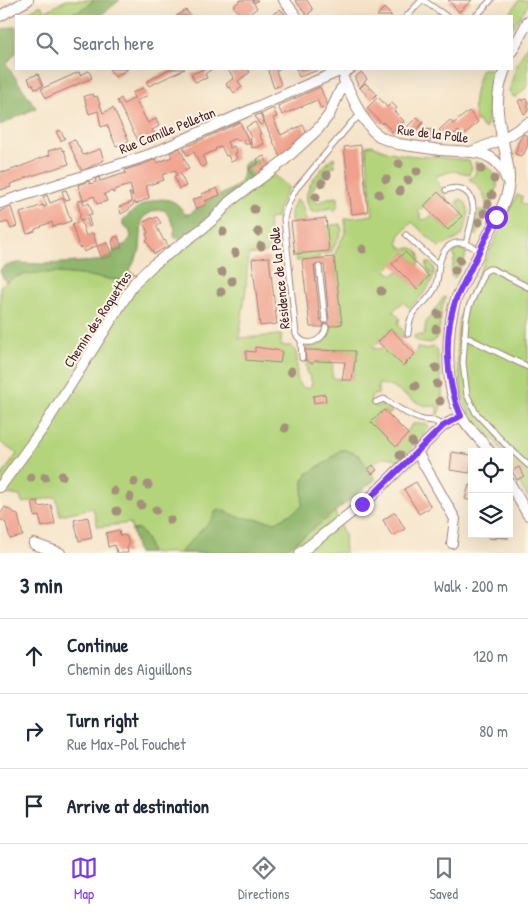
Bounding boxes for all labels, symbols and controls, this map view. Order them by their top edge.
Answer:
search box [15,15,513,70]
icon: search [33,29,61,57]
text: Search here [73,30,154,56]
street label: Rue Camille Pelletan [116,102,218,158]
street label: Rue de la Polle [396,119,470,147]
route start [485,206,508,229]
street label: Résidence de la Polle [264,226,294,330]
street label: Chemin des Roquettes [59,267,136,371]
map controls [468,448,513,538]
button: locate [468,448,513,493]
route end [351,493,374,516]
button: layers [468,493,513,538]
text: 3 min [20,571,63,600]
text: Walk · 200 m [434,575,508,597]
text: Continue [67,632,128,658]
icon: ahead [20,642,48,670]
text: 120 m [473,645,508,667]
text: Chemin des Aiguillons [67,658,192,680]
text: Turn right [67,707,138,733]
icon: right [20,717,48,745]
text: 80 m [479,720,508,742]
text: Rue Max-Pol Fouchet [67,733,186,755]
icon: arrive [20,792,48,820]
text: Arrive at destination [67,793,209,819]
tab: Map [70,854,98,903]
tab: Directions [238,854,289,903]
tab: Saved [429,854,458,903]

